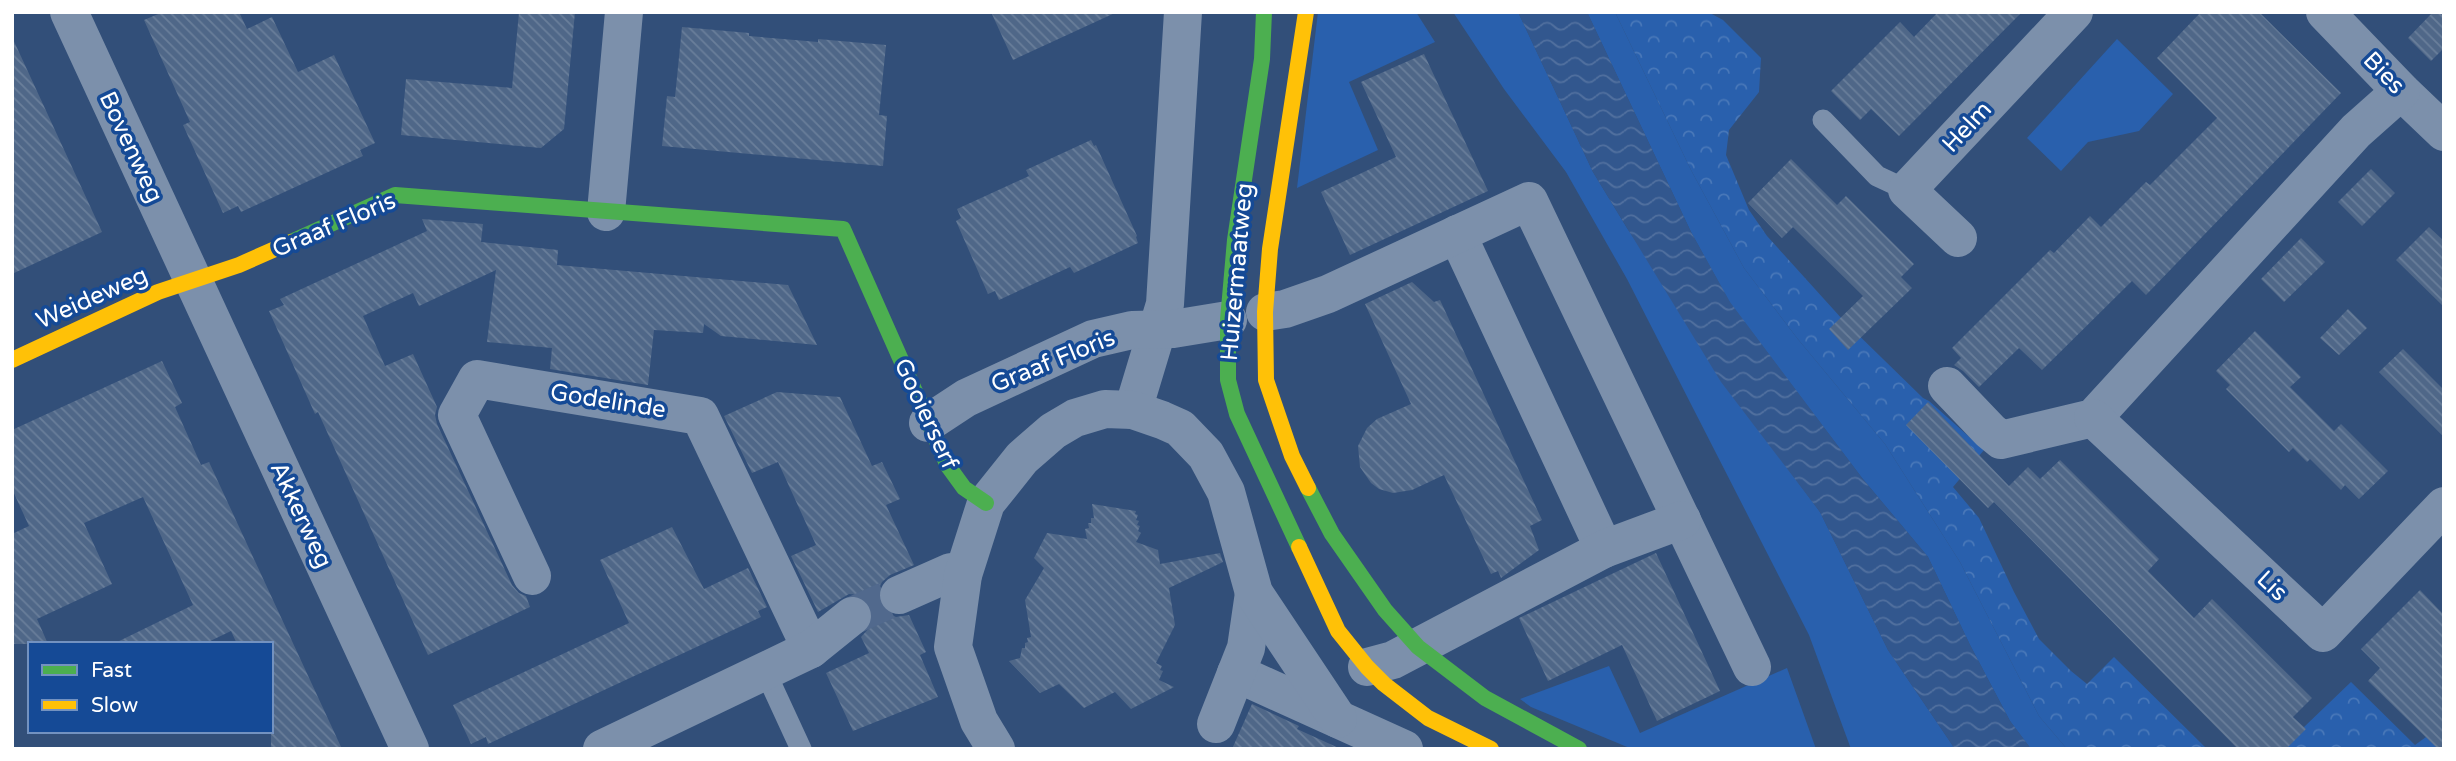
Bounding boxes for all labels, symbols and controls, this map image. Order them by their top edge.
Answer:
street label: Bies [2357,46,2411,100]
street label: Bovenweg [93,87,169,207]
street label: Helm [1936,95,1998,159]
street label: Huizermaatweg [1215,182,1259,362]
street label: Graaf Floris [268,186,400,264]
street label: Weideweg [32,261,152,335]
street label: Graaf Floris [987,323,1119,399]
street label: Gooierserf [888,354,965,475]
street label: Godelinde [548,378,668,424]
street label: Akkerweg [264,457,338,573]
street label: Lis [2251,565,2293,607]
legend [28,642,273,733]
text: Fast [91,658,132,683]
text: Slow [91,693,139,718]

